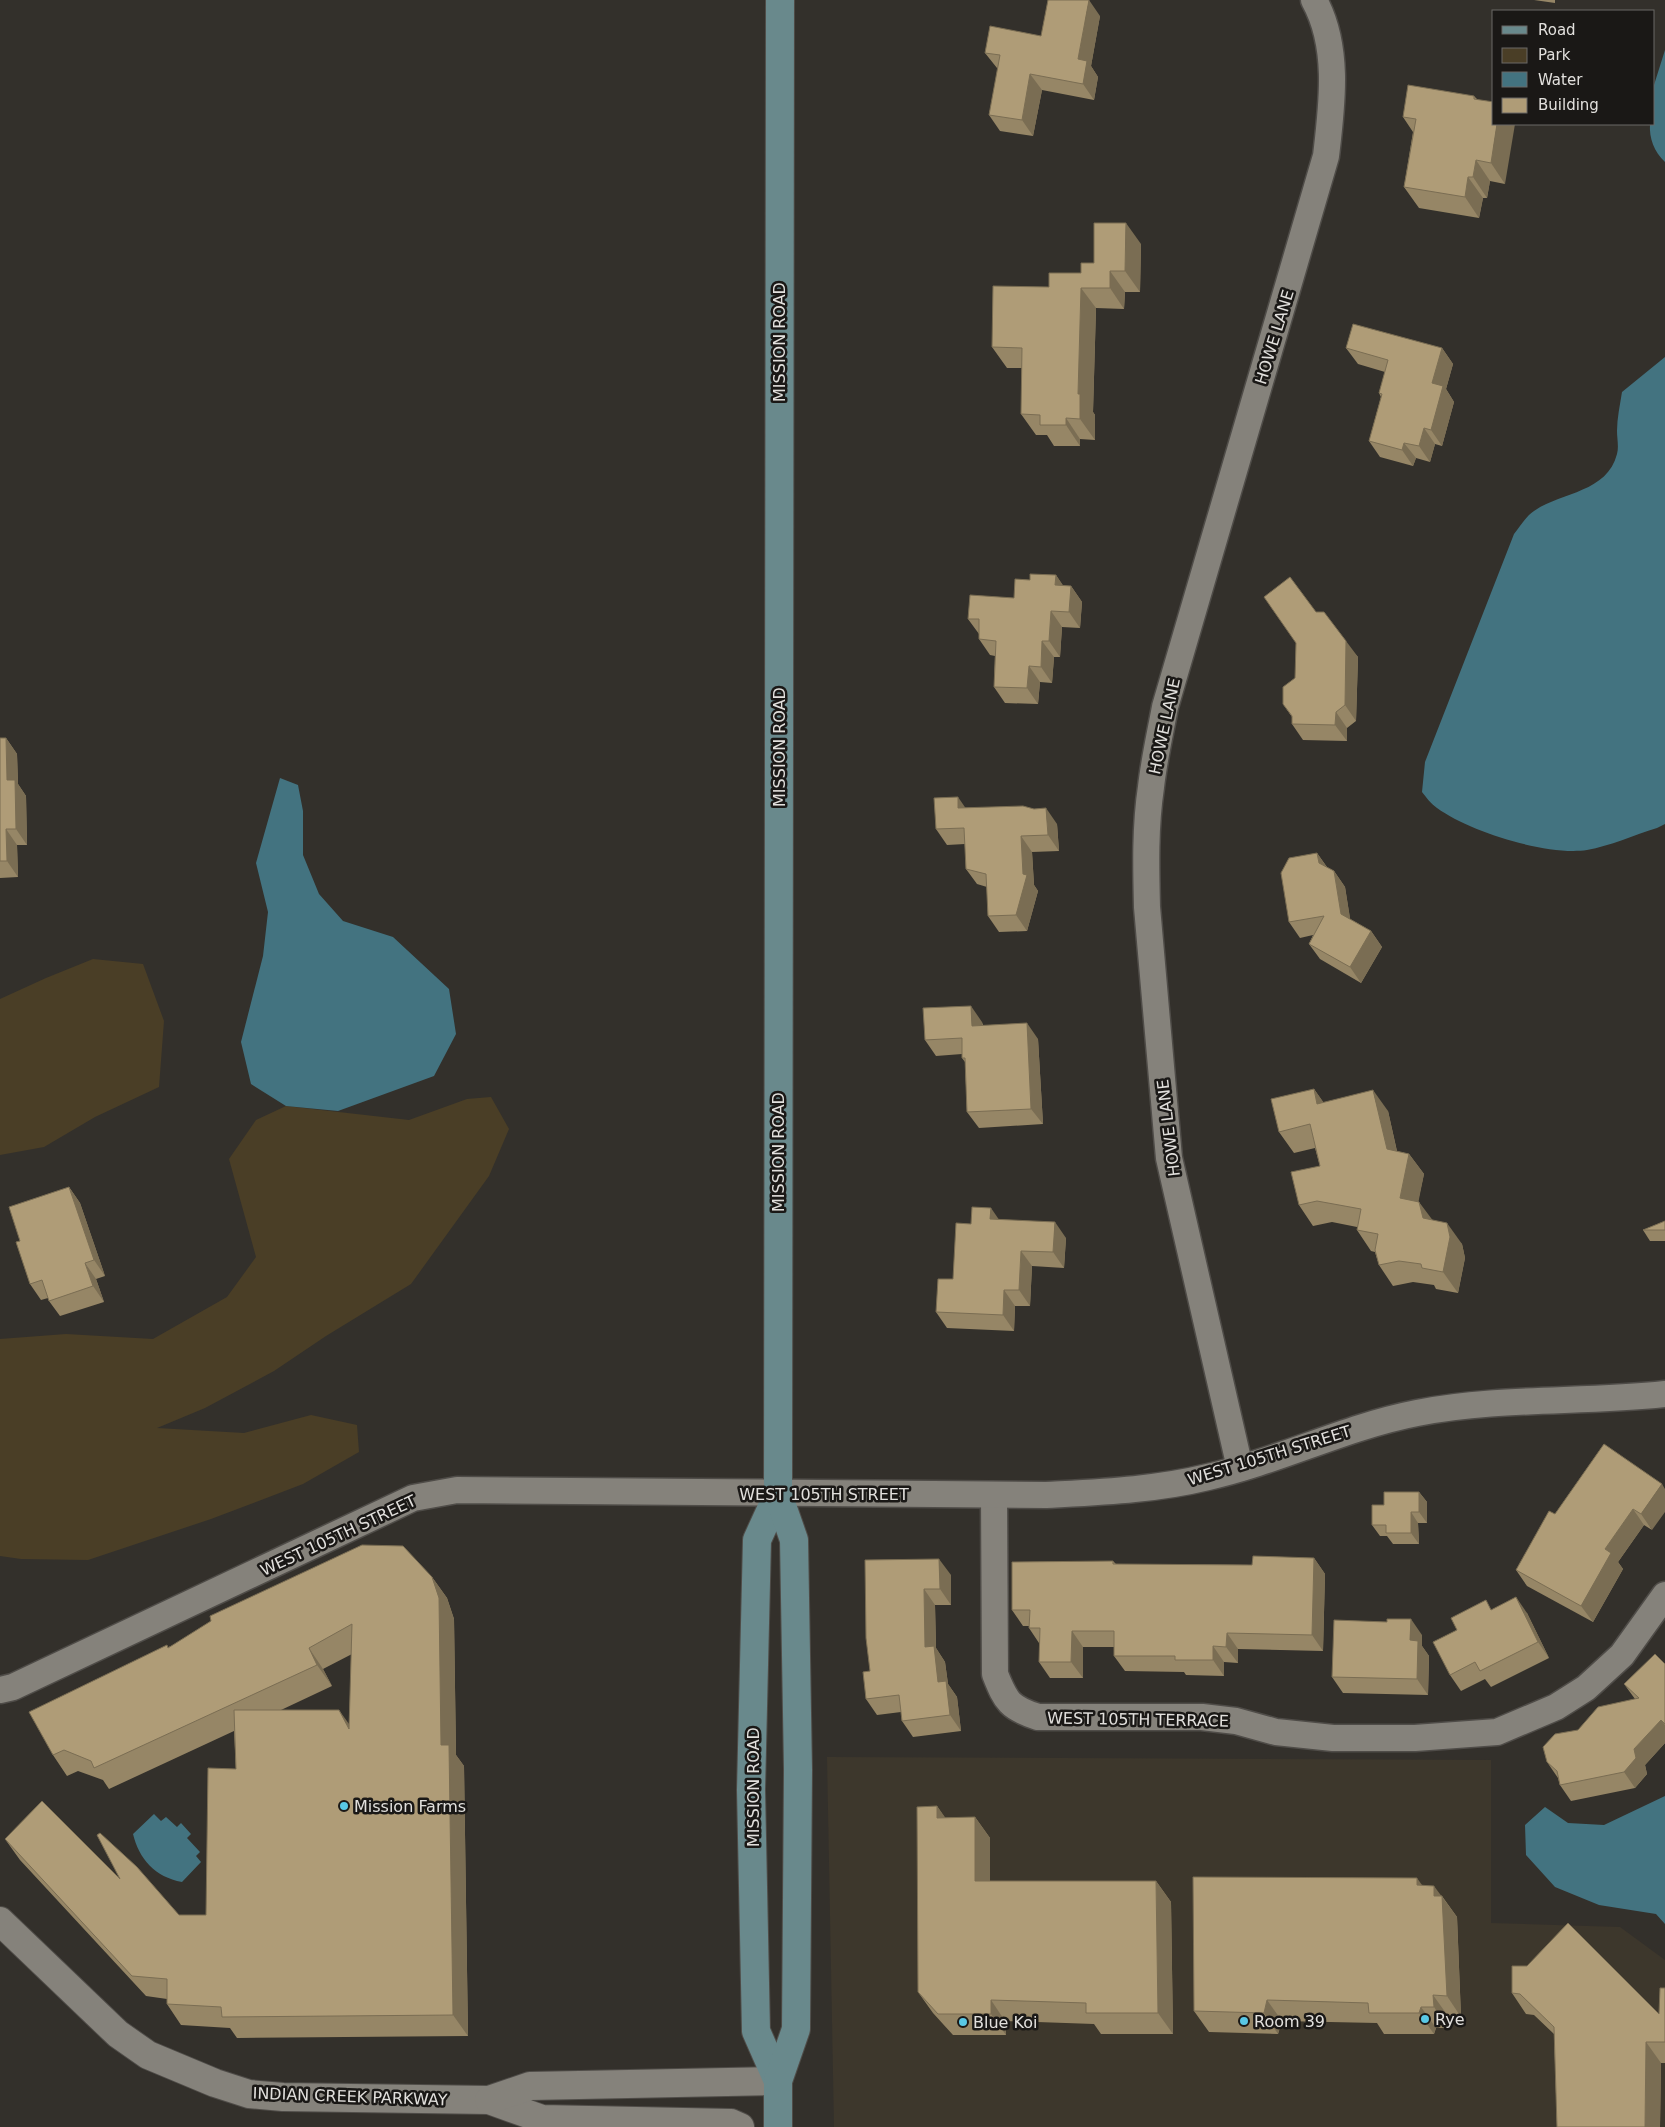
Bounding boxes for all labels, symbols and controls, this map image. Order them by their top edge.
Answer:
legend [1492,10,1655,125]
text: Road [1538,21,1576,39]
text: Park [1538,46,1571,64]
text: Water [1538,71,1583,89]
text: Building [1538,96,1599,114]
street label: MISSION ROAD [770,282,789,402]
street label: HOWE LANE [1251,288,1298,387]
street label: HOWE LANE [1145,676,1184,776]
street label: MISSION ROAD [770,687,789,807]
street label: HOWE LANE [1153,1078,1184,1178]
street label: MISSION ROAD [769,1092,788,1212]
street label: WEST 105TH STREET [1185,1422,1353,1489]
street label: WEST 105TH STREET [739,1485,909,1504]
street label: WEST 105TH STREET [257,1491,419,1580]
street label: WEST 105TH TERRACE [1047,1708,1229,1731]
street label: MISSION ROAD [744,1727,763,1847]
place label: Mission Farms [354,1797,466,1816]
marker: Mission Farms [338,1800,350,1812]
place label: Rye [1435,2010,1465,2029]
place label: Room 39 [1254,2012,1325,2031]
place label: Blue Koi [973,2013,1037,2032]
marker: Rye [1419,2013,1431,2025]
marker: Room 39 [1238,2015,1250,2027]
marker: Blue Koi [957,2016,969,2028]
street label: INDIAN CREEK PARKWAY [252,2084,448,2109]

